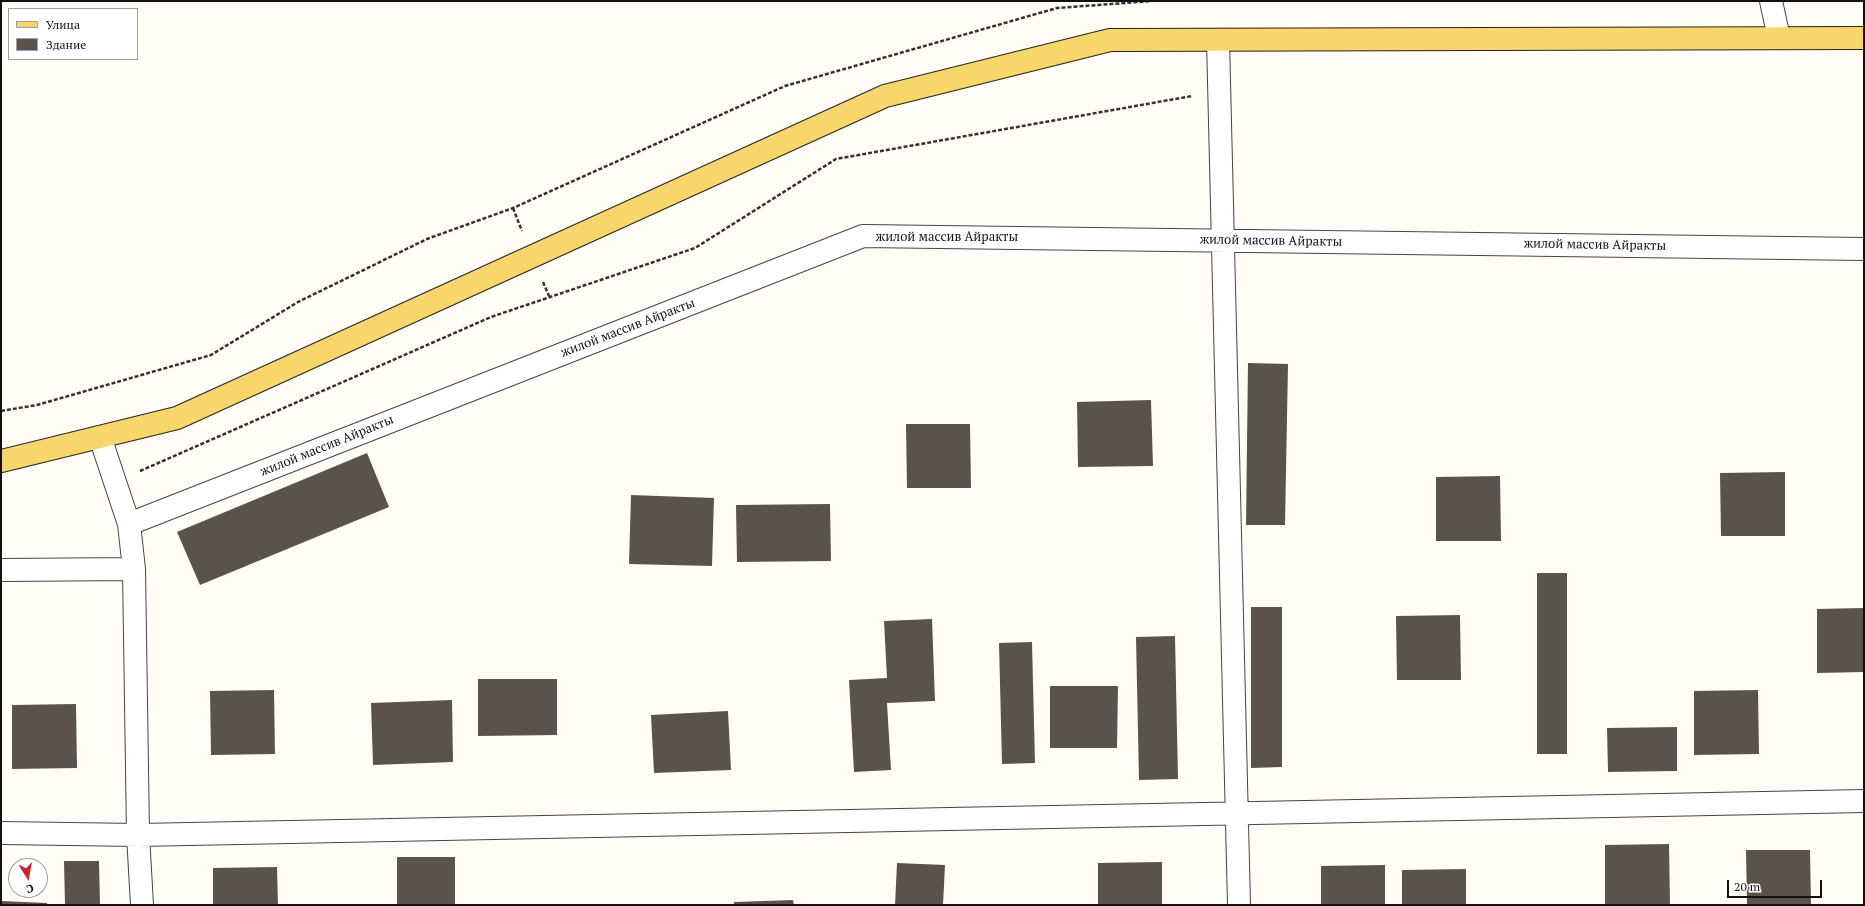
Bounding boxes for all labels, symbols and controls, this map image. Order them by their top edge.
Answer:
legend [8,8,138,60]
text: Улица [46,17,80,32]
text: Здание [46,37,86,52]
street label: жилой массив Айракты [876,229,1018,245]
street label: жилой массив Айракты [1200,232,1342,250]
street label: жилой массив Айракты [1524,236,1666,254]
street label: жилой массив Айракты [559,295,697,361]
street label: жилой массив Айракты [258,412,396,480]
north arrow [8,858,48,898]
scale bar [1729,872,1824,898]
text: 20 m [1734,879,1760,894]
text: С [25,881,35,896]

